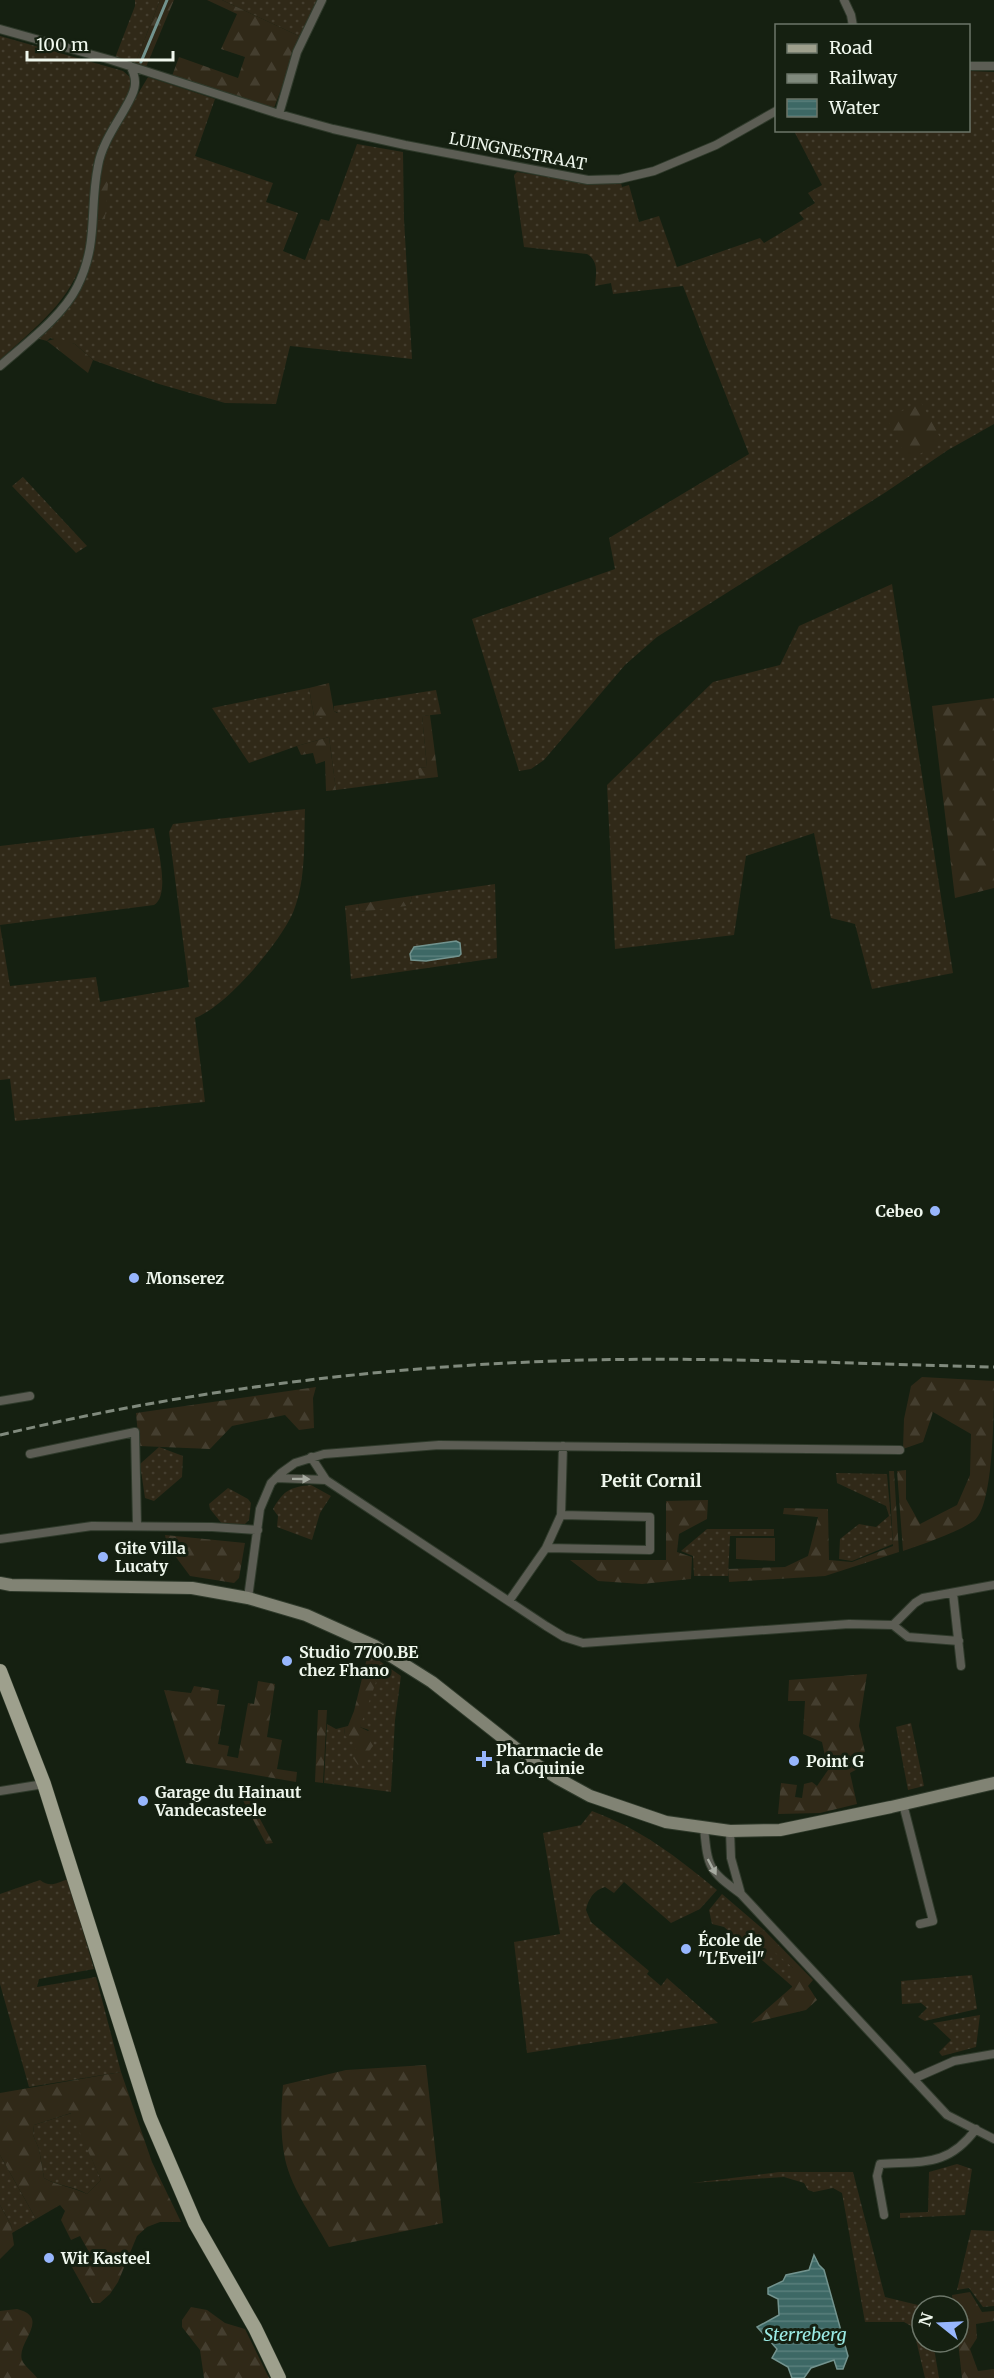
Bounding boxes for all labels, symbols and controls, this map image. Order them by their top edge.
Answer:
scale bar [27,24,172,62]
legend [775,24,970,132]
text: 100 m [36,33,89,56]
text: Road [829,36,873,59]
text: Railway [829,66,898,89]
text: Water [828,96,880,119]
street label: LUINGNESTRAAT [448,128,588,174]
place label: Cebeo [876,1201,923,1221]
marker: Cebeo [928,1204,942,1218]
place label: Monserez [146,1268,224,1288]
marker: Monserez [127,1271,141,1285]
district label: Petit Cornil [600,1469,702,1492]
one-way arrow [292,1474,311,1484]
place label: Gite Villa Lucaty [115,1538,186,1576]
marker: Gite Villa Lucaty [96,1550,110,1564]
place label: Studio 7700.BE chez Fhano [299,1642,419,1680]
marker: Studio 7700.BE chez Fhano [280,1654,294,1668]
place label: Pharmacie de la Coquinie [496,1740,603,1778]
place label: Point G [806,1751,864,1771]
marker: Pharmacie de la Coquinie [477,1752,491,1766]
marker: Point G [787,1754,801,1768]
place label: Garage du Hainaut Vandecasteele [154,1782,302,1820]
marker: Garage du Hainaut Vandecasteele [136,1794,150,1808]
one-way arrow [707,1859,717,1876]
place label: École de "L'Eveil" [698,1930,765,1968]
marker: École de "L'Eveil" [679,1942,693,1956]
place label: Wit Kasteel [60,2248,151,2268]
marker: Wit Kasteel [42,2251,56,2265]
north arrow [910,2294,970,2354]
text: N [914,2310,937,2328]
water label: Sterreberg [763,2323,847,2346]

